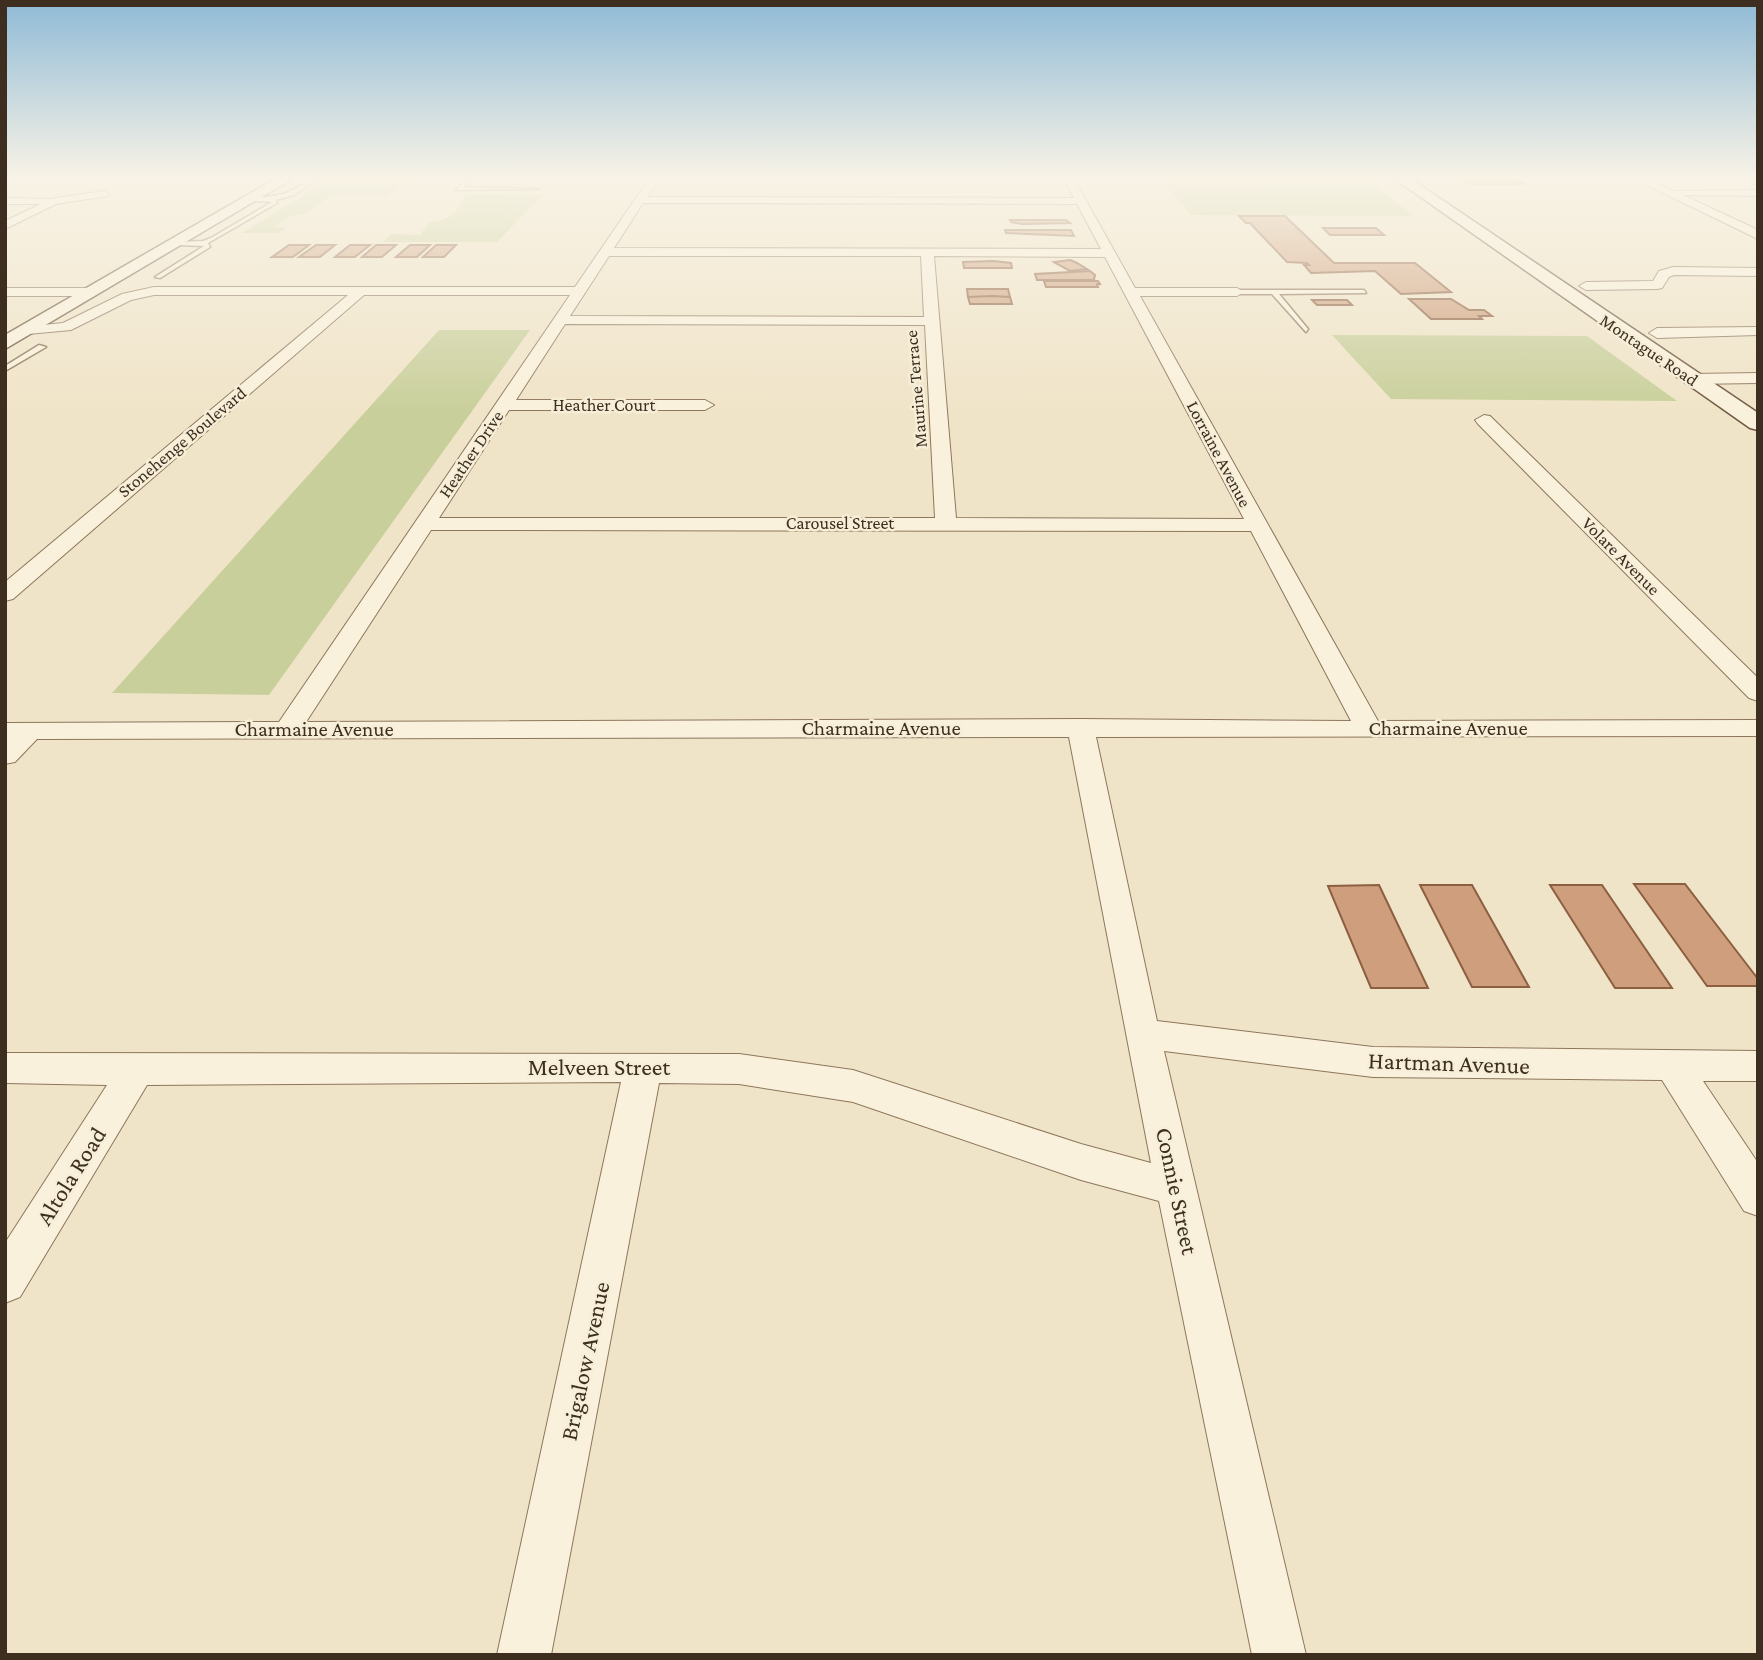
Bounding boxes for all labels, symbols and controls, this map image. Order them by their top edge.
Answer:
street label: Montague Road [1596,310,1702,390]
street label: Maurine Terrace [901,329,931,449]
street label: Stonehenge Boulevard [114,382,250,501]
street label: Heather Court [553,395,656,415]
street label: Lorraine Avenue [1183,397,1255,511]
street label: Heather Drive [435,407,507,501]
street label: Carousel Street [786,513,895,533]
street label: Volare Avenue [1578,513,1664,599]
street label: Charmaine Avenue [801,716,961,740]
street label: Charmaine Avenue [1368,716,1528,740]
street label: Charmaine Avenue [234,717,394,741]
street label: Hartman Avenue [1368,1046,1530,1079]
street label: Melveen Street [528,1053,671,1080]
street label: Altola Road [30,1122,111,1230]
street label: Connie Street [1151,1125,1204,1258]
street label: Brigalow Avenue [555,1279,615,1443]

